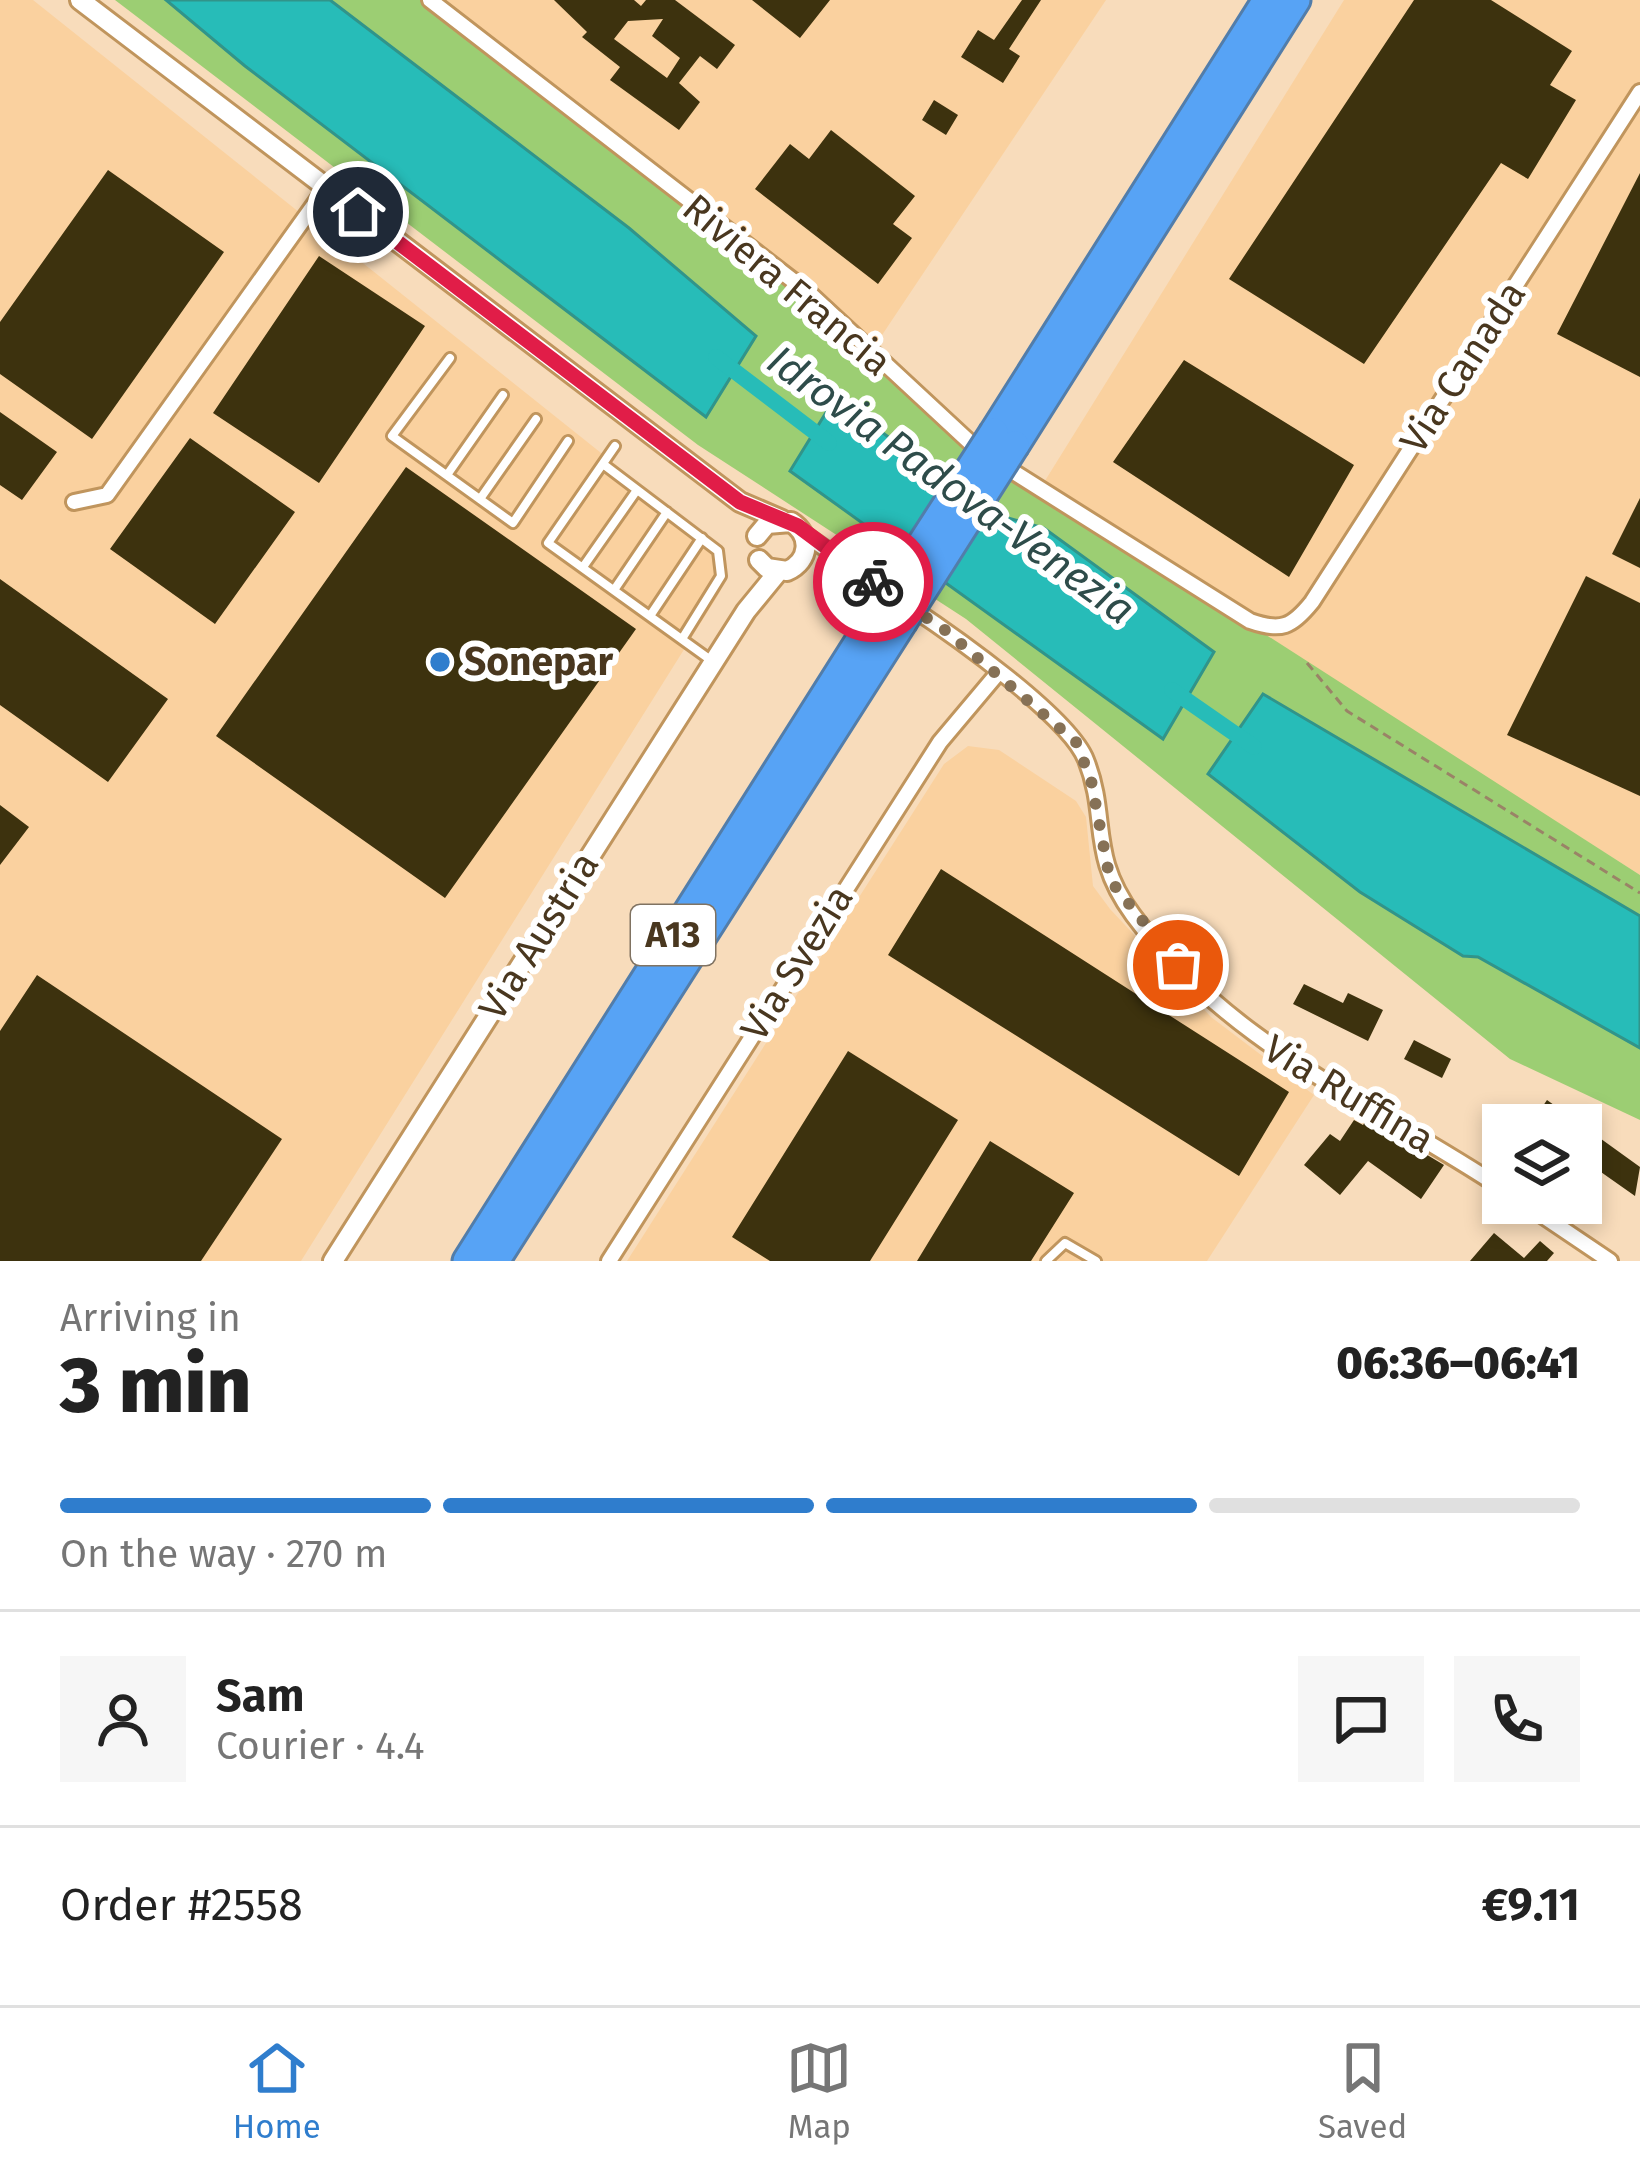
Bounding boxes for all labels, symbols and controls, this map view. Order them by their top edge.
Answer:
pin [307,161,409,263]
icon: home [325,179,391,245]
street label: Riviera Francia [674,185,900,385]
street label: Via Canada [1390,272,1536,462]
water label: Idrovia Padova-Venezia [758,335,1144,635]
courier [813,522,933,642]
icon: bike [840,549,906,615]
place label: Sonepar [464,639,613,685]
marker: Sonepar [427,649,453,675]
street label: Via Austria [469,844,609,1028]
street label: Via Svezia [731,877,863,1049]
road number: A13 [631,905,715,965]
pin [1127,914,1229,1016]
icon: bag [1145,932,1211,998]
street label: Via Ruffina [1256,1025,1442,1163]
map controls [1482,1104,1602,1224]
button: layers [1482,1104,1602,1224]
text: Arriving in [60,1295,241,1341]
text: 06:36–06:41 [1336,1336,1580,1390]
text: 3 min [60,1339,251,1433]
text: On the way · 270 m [60,1531,387,1577]
button: person [60,1656,186,1782]
button: chat [1298,1656,1424,1782]
button: phone [1454,1656,1580,1782]
text: Sam [216,1669,304,1723]
text: Courier · 4.4 [216,1723,425,1769]
text: Order #2558 [60,1878,303,1932]
text: €9.11 [1482,1878,1580,1932]
tab: Home [233,2035,321,2147]
tab: Map [786,2035,852,2147]
tab: Saved [1318,2035,1407,2147]

